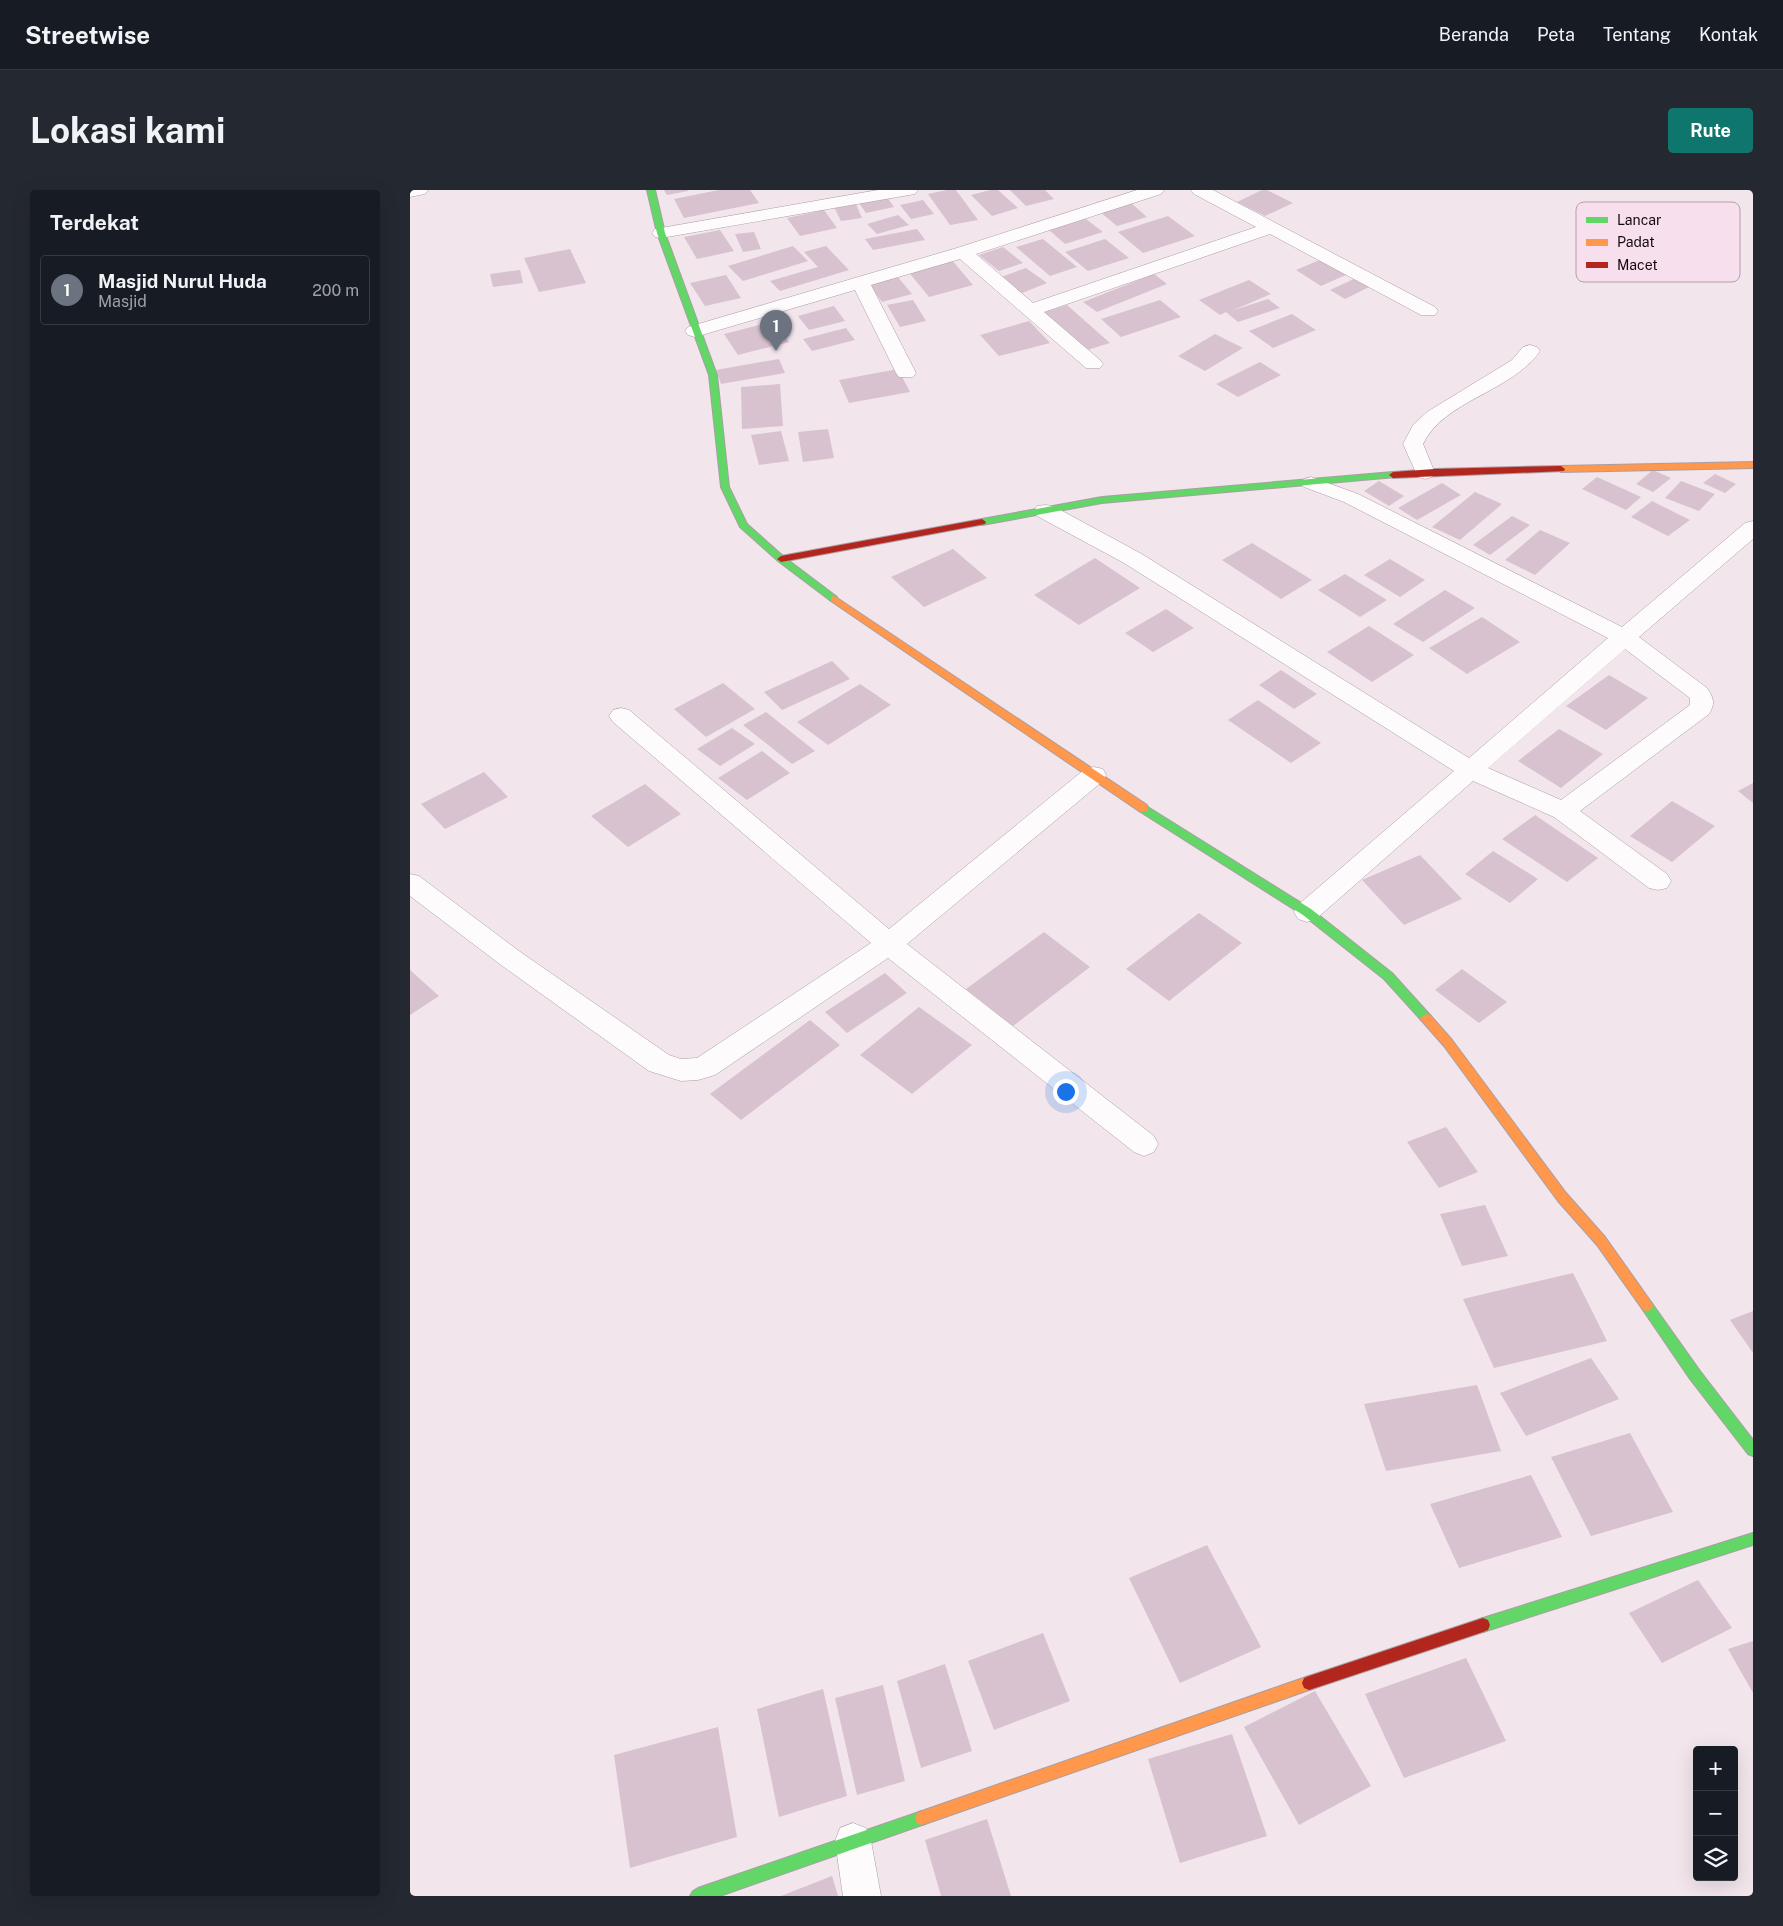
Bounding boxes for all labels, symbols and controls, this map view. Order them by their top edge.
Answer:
text: Streetwise [25,21,150,49]
text: Beranda [1439,24,1509,45]
text: Peta [1537,24,1575,45]
text: Tentang [1603,24,1671,45]
text: Kontak [1699,24,1758,45]
button: Rute [1668,108,1753,153]
text: Lokasi kami [30,110,225,151]
legend [1576,202,1740,282]
text: Terdekat [50,210,139,235]
text: Lancar [1617,212,1661,228]
text: Padat [1617,234,1655,250]
text: Macet [1617,257,1658,273]
text: Masjid Nurul Huda [98,270,267,292]
text: 1 [64,281,70,300]
text: 200 m [312,281,359,300]
text: Masjid [98,292,147,311]
pin: 1 [760,310,792,351]
your location [1053,1079,1079,1105]
map controls [1693,1746,1738,1881]
button: + [1693,1746,1738,1791]
button: − [1693,1791,1738,1836]
button: layers [1693,1836,1738,1881]

